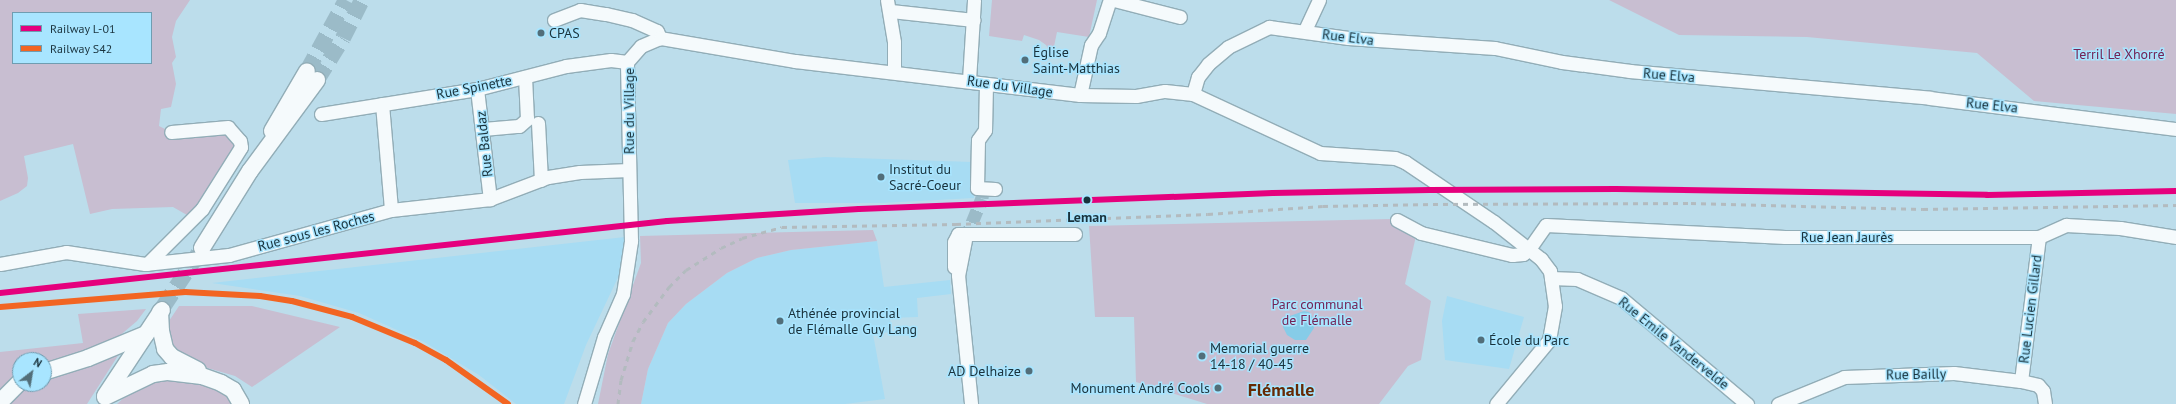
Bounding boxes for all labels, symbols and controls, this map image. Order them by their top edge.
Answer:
legend [12,12,152,64]
text: Railway L-01 [50,21,116,36]
place label: CPAS [549,25,580,41]
street label: Rue Elva [1321,26,1375,48]
marker: CPAS [536,28,546,38]
text: Railway S42 [50,41,112,56]
place label: Église Saint-Matthias [1033,44,1120,76]
park label: Terril Le Xhorré [2073,46,2165,62]
marker: Église Saint-Matthias [1020,55,1030,65]
street label: Rue Elva [1642,64,1696,86]
street label: Rue du Village [621,68,637,154]
street label: Rue Spinette [435,71,513,103]
street label: Rue du Village [966,72,1054,100]
street label: Rue Elva [1965,94,2019,116]
street label: Rue Baldaz [472,110,496,178]
place label: Institut du Sacré-Coeur [889,161,961,194]
marker: Institut du Sacré-Coeur [876,172,886,182]
marker: Leman [1080,193,1094,207]
street label: Rue sous les Roches [256,207,376,255]
place label: Leman [1067,209,1107,225]
street label: Rue Jean Jaurès [1801,229,1893,245]
street label: Rue Lucien Gillard [2015,254,2045,364]
street label: Rue Emile Vandervelde [1615,293,1733,393]
park label: Parc communal de Flémalle [1271,296,1363,328]
place label: Athénée provincial de Flémalle Guy Lang [788,305,918,338]
marker: Athénée provincial de Flémalle Guy Lang [775,316,785,326]
place label: École du Parc [1489,332,1569,348]
marker: École du Parc [1476,335,1486,345]
place label: Memorial guerre 14-18 / 40-45 [1210,340,1309,372]
marker: Memorial guerre 14-18 / 40-45 [1197,351,1207,361]
north arrow [12,352,52,392]
text: N [31,355,44,370]
place label: AD Delhaize [948,363,1021,379]
street label: Rue Bailly [1886,365,1946,383]
marker: AD Delhaize [1024,366,1034,376]
district label: Flémalle [1248,379,1314,401]
place label: Monument André Cools [1070,380,1210,396]
marker: Monument André Cools [1213,383,1223,393]

